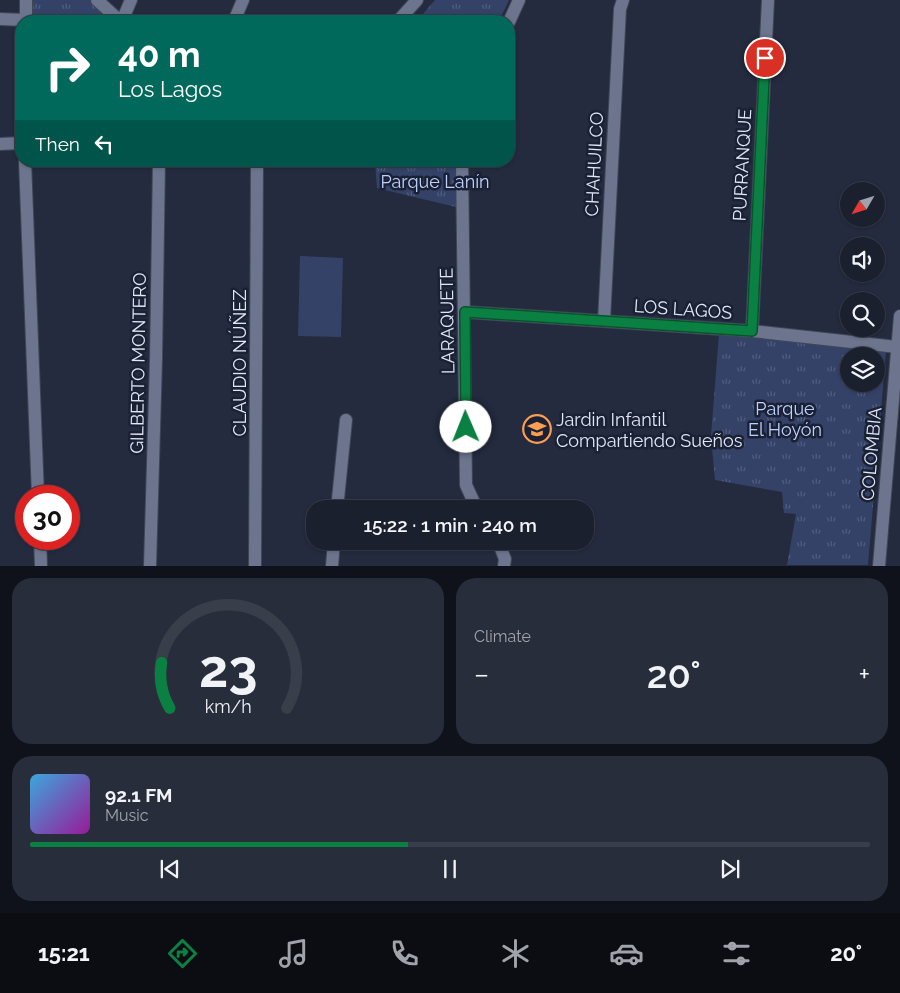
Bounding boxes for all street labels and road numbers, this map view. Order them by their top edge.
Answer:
street label: PURRANQUE [729,108,755,222]
street label: CHAHUILCO [581,111,607,217]
street label: LARAQUETE [436,268,458,374]
street label: GILBERTO MONTERO [126,272,150,454]
street label: CLAUDIO NÚÑEZ [228,289,250,437]
street label: LOS LAGOS [633,295,733,323]
street label: COLOMBIA [856,406,886,502]

